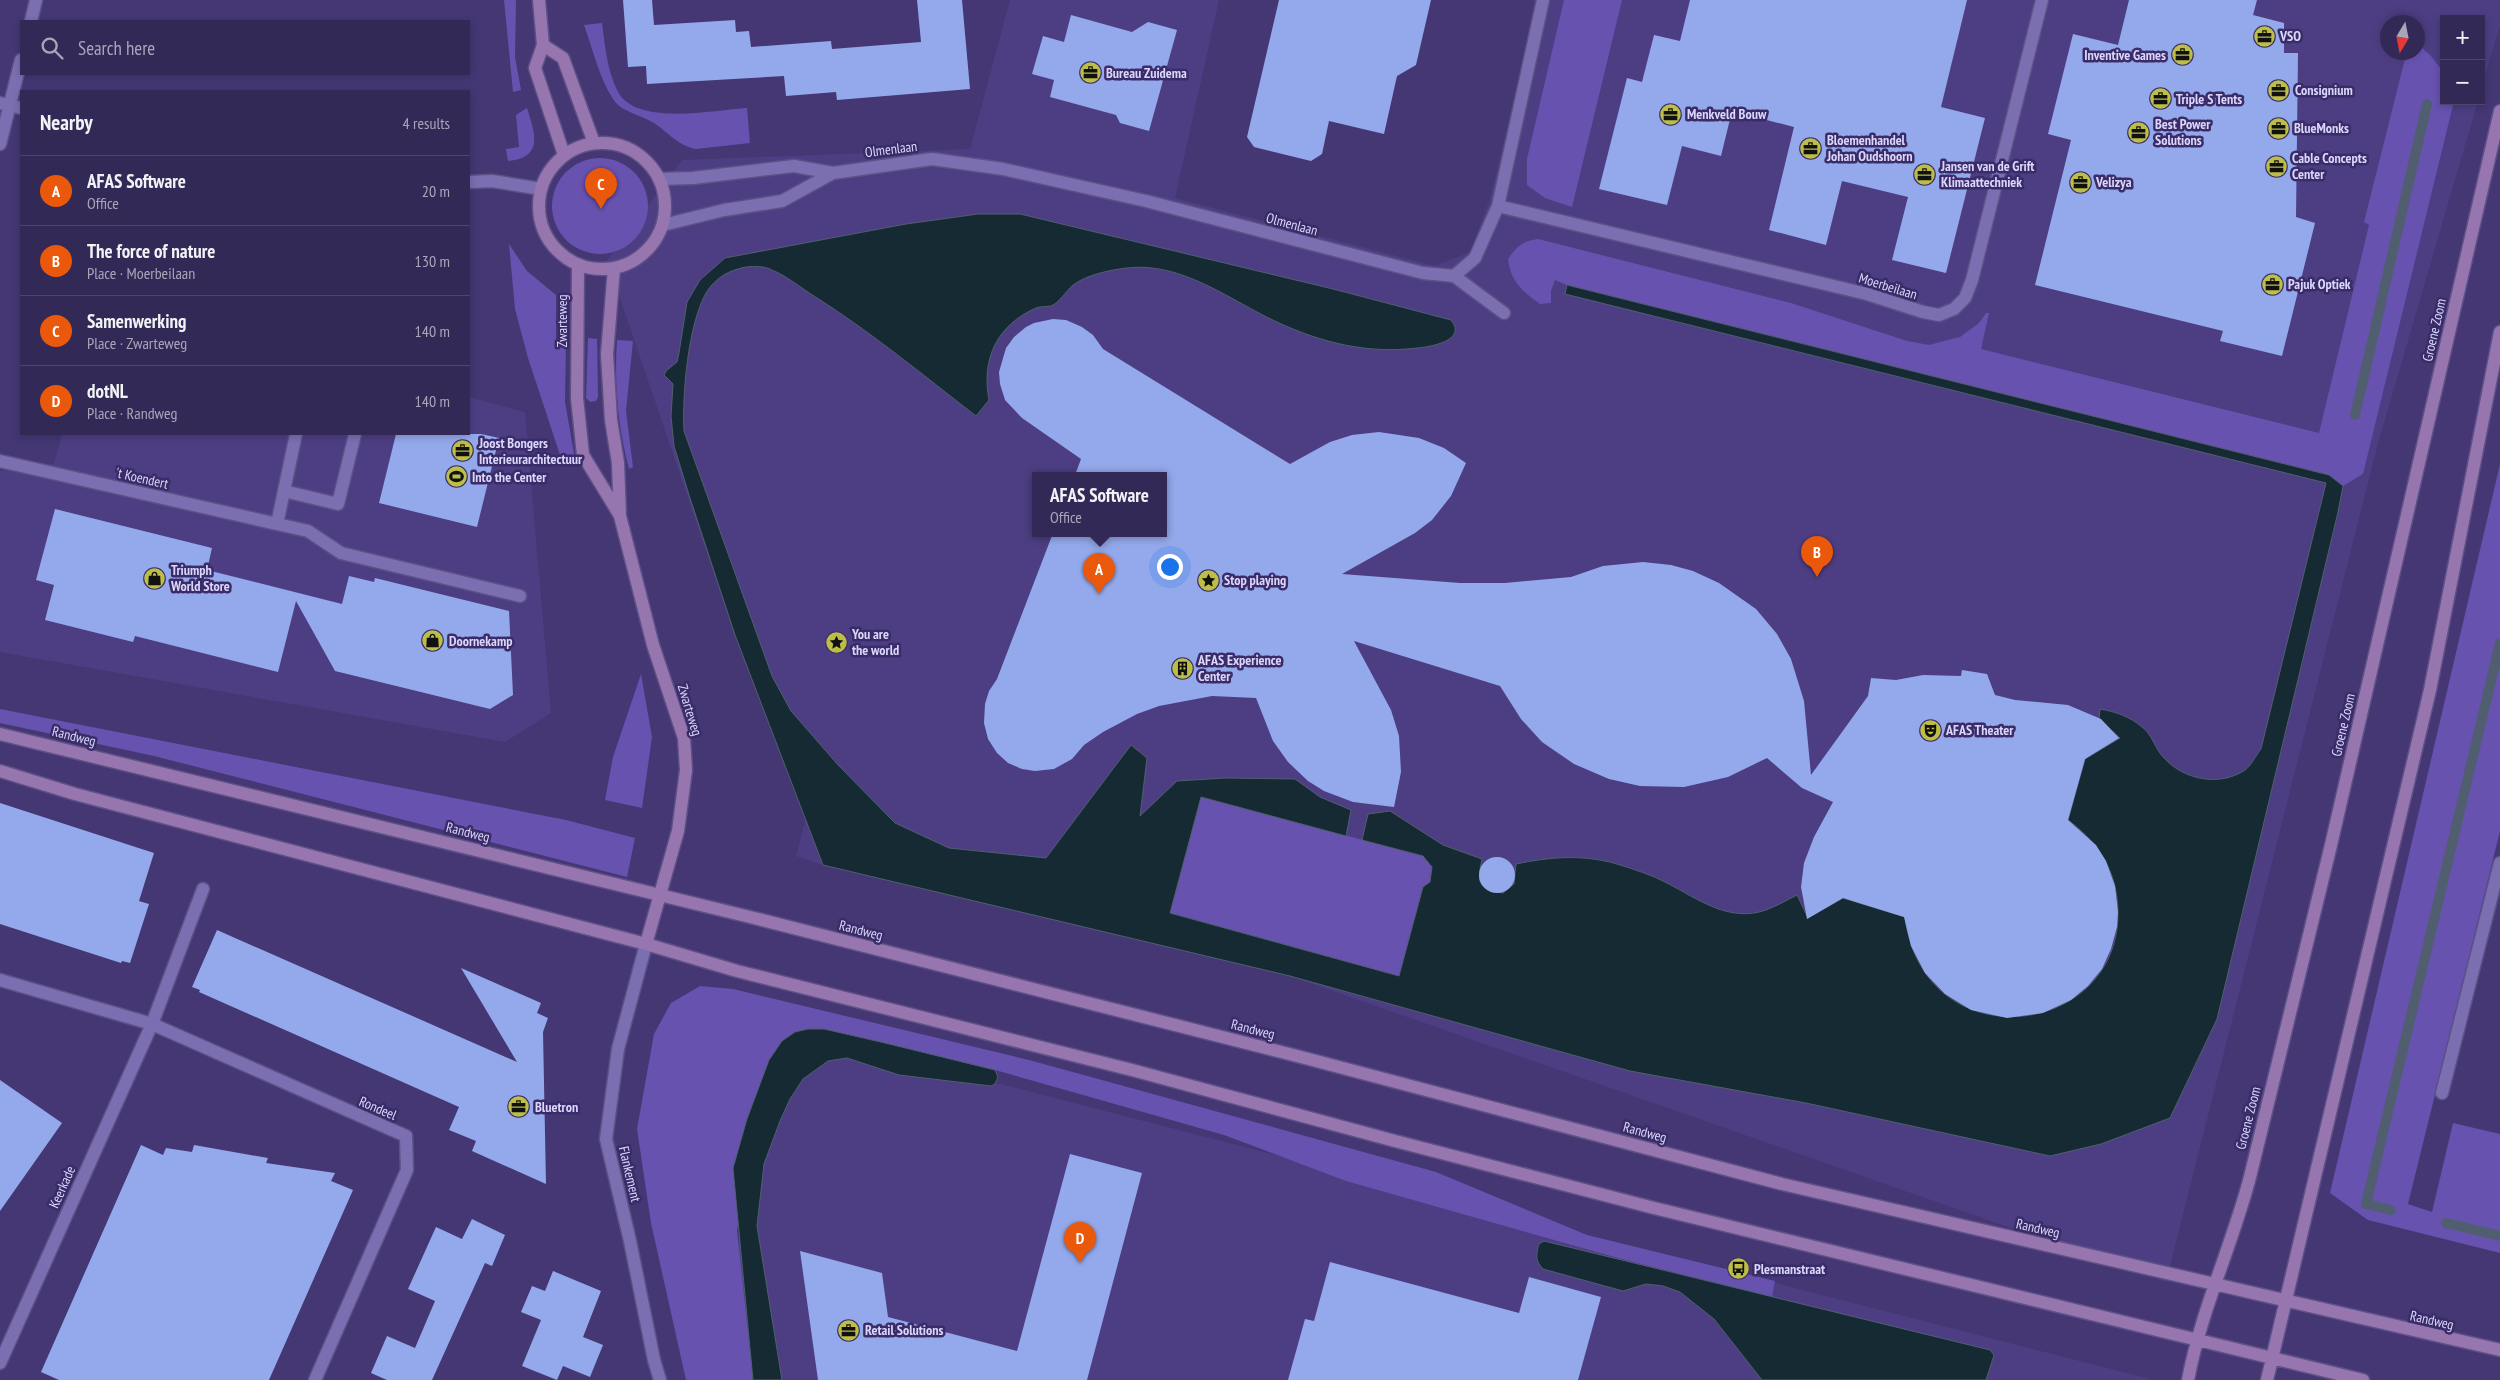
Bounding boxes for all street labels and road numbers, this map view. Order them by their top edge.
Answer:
street label: Olmenlaan [864,137,918,161]
street label: Olmenlaan [1264,208,1320,240]
street label: Moerbeilaan [1857,269,1919,303]
street label: Zwarteweg [553,294,571,348]
street label: Groene Zoom [2418,297,2450,363]
street label: 't Koendert [114,463,170,493]
street label: Zwarteweg [674,682,706,738]
street label: Groene Zoom [2327,692,2359,758]
street label: Randweg [50,722,98,750]
street label: Randweg [444,818,492,846]
street label: Randweg [837,916,885,944]
street label: Randweg [1229,1015,1277,1043]
street label: Groene Zoom [2232,1085,2264,1151]
street label: Rondeel [356,1092,400,1124]
street label: Randweg [1621,1118,1669,1146]
street label: Flankement [615,1144,645,1204]
street label: Keerkade [45,1163,79,1211]
street label: Randweg [2014,1214,2062,1242]
street label: Randweg [2408,1306,2456,1334]

